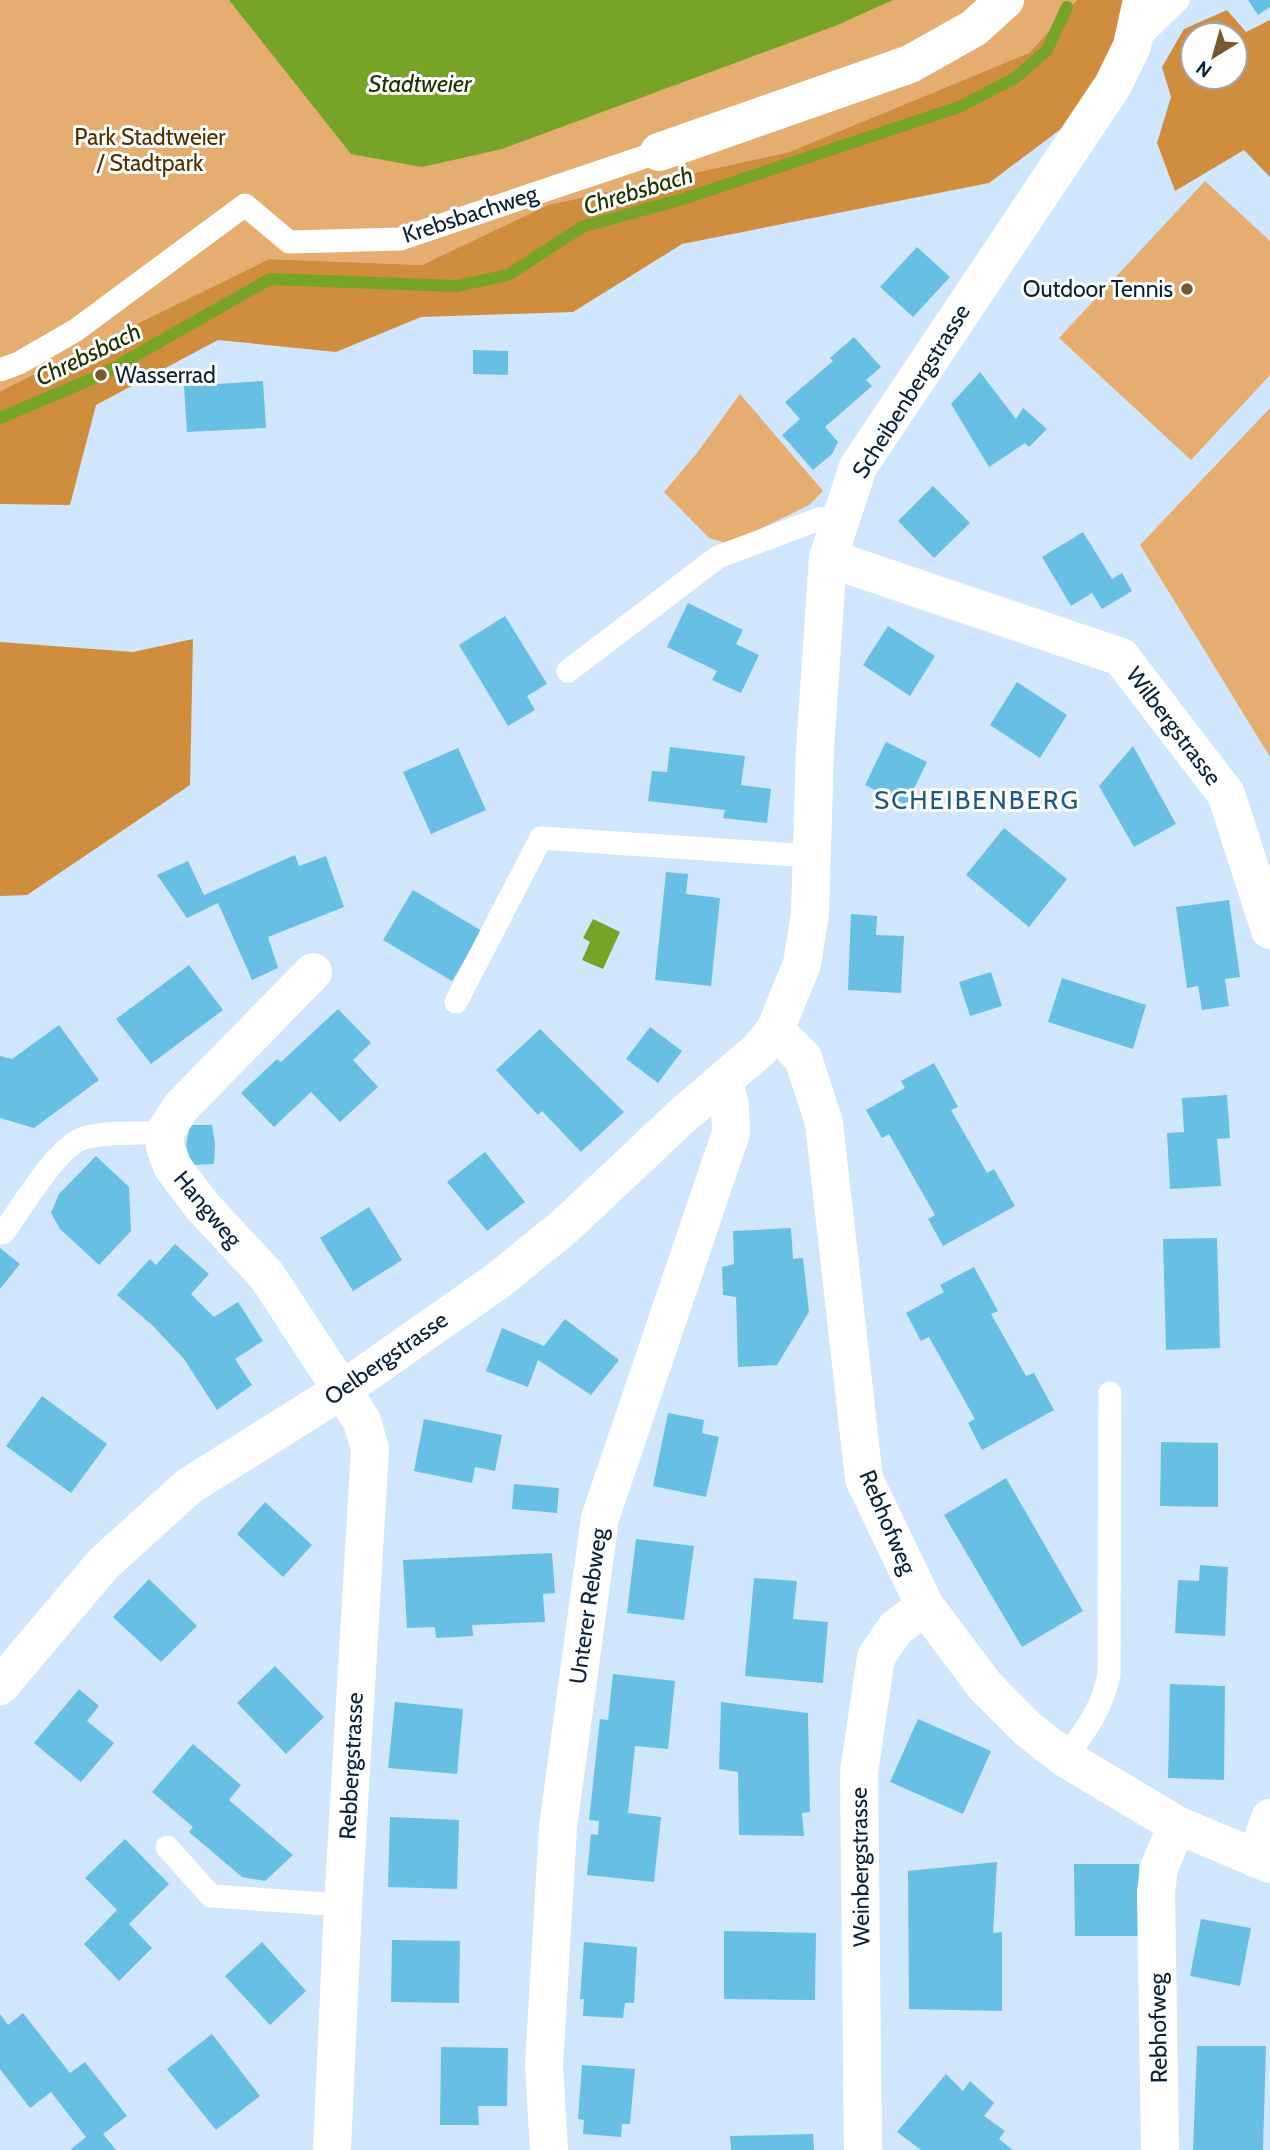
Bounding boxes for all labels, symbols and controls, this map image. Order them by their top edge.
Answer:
north arrow [1179,21,1249,91]
text: N [1192,56,1216,82]
water label: Stadtweier [369,69,473,98]
park label: Park Stadtweier / Stadtpark [74,123,226,177]
water label: Chrebsbach [580,160,696,220]
street label: Krebsbachweg [399,179,542,249]
place label: Outdoor Tennis [1023,275,1173,303]
marker: Outdoor Tennis [1179,281,1195,297]
street label: Scheibenbergstrasse [846,299,976,483]
water label: Chrebsbach [31,316,145,392]
place label: Wasserrad [115,361,216,389]
marker: Wasserrad [93,367,109,383]
street label: Wilbergstrasse [1120,661,1228,791]
district label: SCHEIBENBERG [874,784,1080,816]
street label: Hangweg [168,1165,248,1253]
street label: Oelbergstrasse [319,1305,453,1411]
street label: Rebhofweg [854,1466,923,1579]
street label: Unterer Rebweg [563,1526,613,1686]
street label: Rebbergstrasse [333,1691,369,1840]
street label: Weinbergstrasse [845,1787,875,1947]
street label: Rebhofweg [1143,1972,1173,2083]

